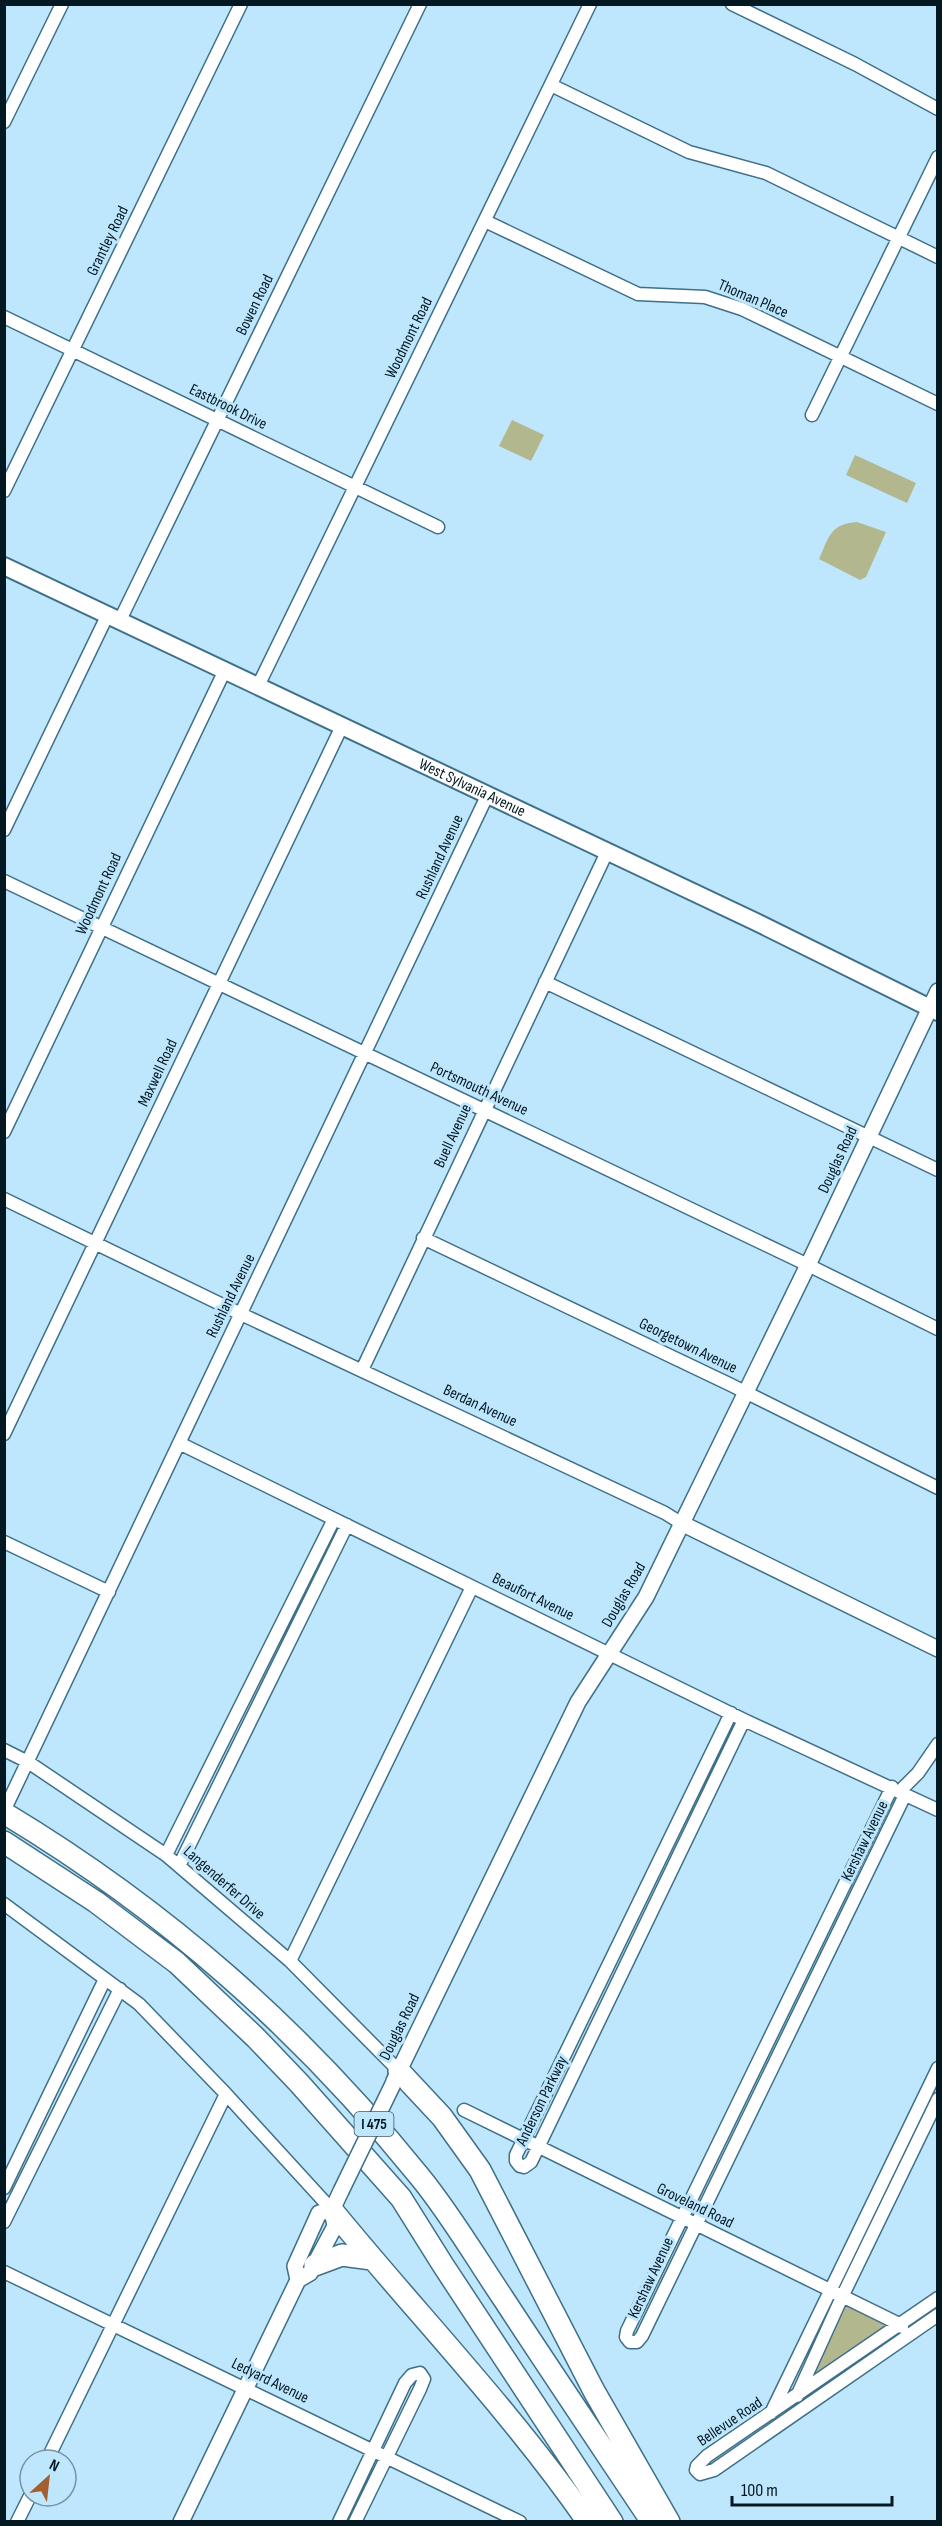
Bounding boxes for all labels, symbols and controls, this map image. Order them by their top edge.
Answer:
street label: Grantley Road [83,203,133,279]
street label: Bowen Road [232,272,278,338]
street label: Thoman Place [715,276,791,322]
street label: Woodmont Road [381,294,437,382]
street label: Eastbrook Drive [186,380,270,434]
street label: West Sylvania Avenue [416,754,529,821]
street label: Rushland Avenue [412,812,468,902]
street label: Woodmont Road [72,850,126,938]
street label: Maxwell Road [134,1036,182,1110]
street label: Portsmouth Avenue [427,1058,531,1120]
street label: Buell Avenue [430,1101,476,1171]
street label: Douglas Road [814,1124,862,1196]
street label: Rushland Avenue [203,1251,259,1341]
street label: Georgetown Avenue [636,1314,740,1378]
street label: Berdan Avenue [440,1381,520,1431]
street label: Douglas Road [598,1559,650,1631]
street label: Beaufort Avenue [489,1569,577,1625]
street label: Kershaw Avenue [837,1798,893,1884]
street label: Langenderfer Drive [179,1842,269,1924]
street label: Douglas Road [376,1991,424,2063]
street label: Anderson Parkway [512,2053,572,2150]
road number: I 475 [354,2112,394,2136]
street label: Groveland Road [653,2179,737,2233]
street label: Kershaw Avenue [624,2235,678,2321]
street label: Ledyard Avenue [228,2354,312,2408]
street label: Bellevue Road [694,2393,766,2451]
north arrow [18,2448,78,2508]
text: N [46,2456,62,2476]
scale bar [732,2469,892,2507]
text: 100 m [741,2480,778,2501]

